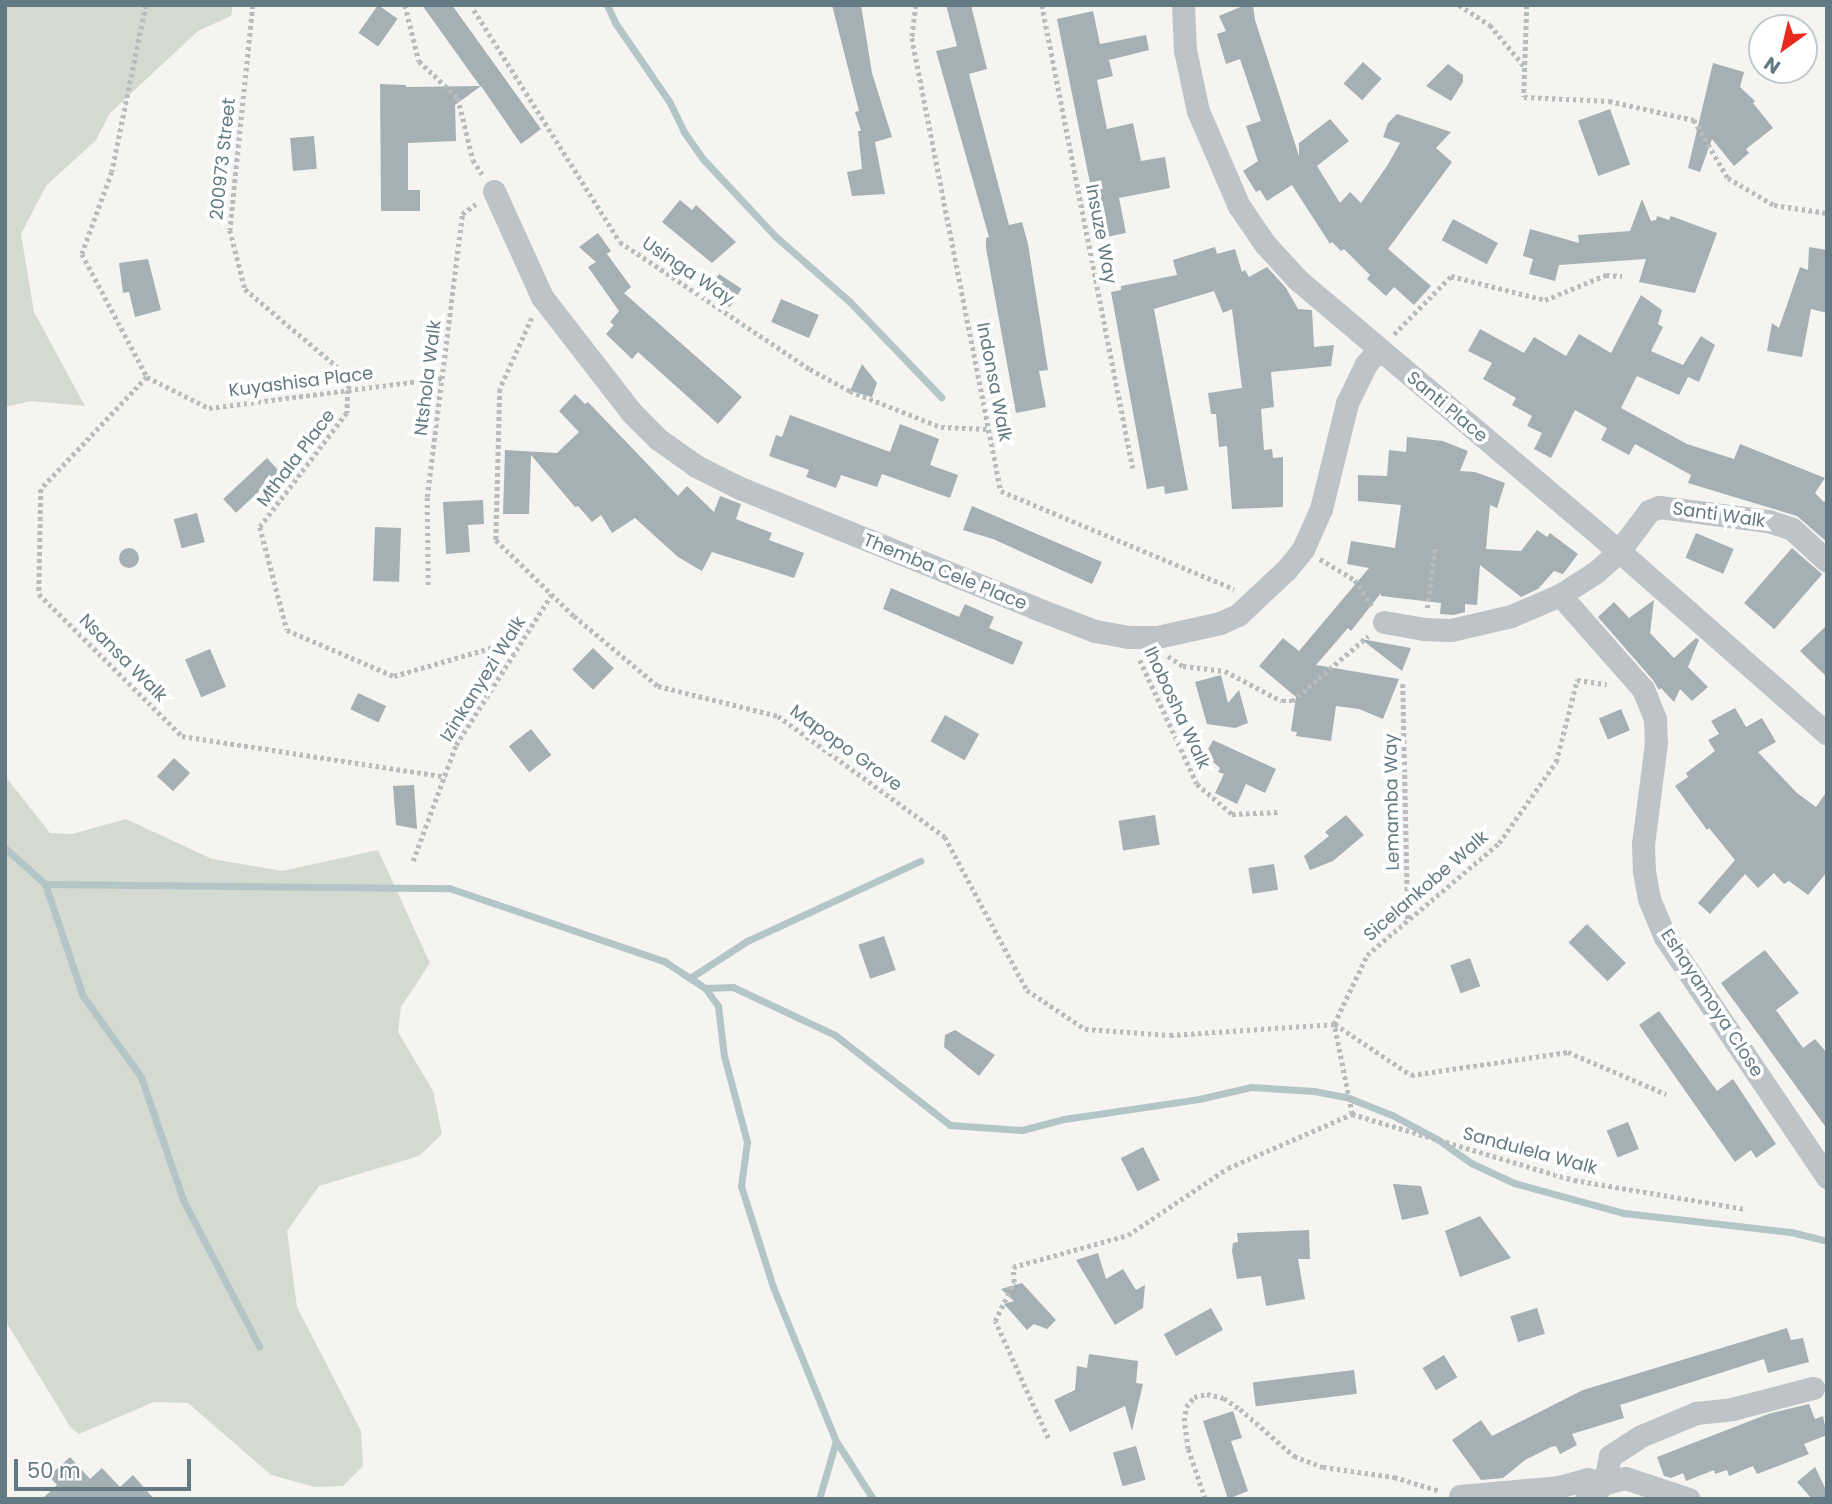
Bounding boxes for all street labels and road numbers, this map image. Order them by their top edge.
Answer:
street label: 200973 Street [206,97,240,221]
street label: Insuze Way [1081,182,1121,286]
street label: Usinga Way [638,232,738,310]
street label: Ntshola Walk [410,319,446,437]
street label: Indonsa Walk [972,321,1016,443]
street label: Kuyashisa Place [228,362,374,402]
street label: Santi Place [1402,367,1492,447]
street label: Mthala Place [252,405,340,511]
street label: Santi Walk [1671,498,1767,532]
street label: Themba Cele Place [860,529,1030,615]
street label: Nsansa Walk [75,610,171,706]
street label: Izinkanyezi Walk [436,612,530,746]
street label: Ihobosha Walk [1139,643,1215,773]
street label: Mapopo Grove [786,700,906,796]
street label: Lemamba Way [1380,733,1404,871]
street label: Sicelankobe Walk [1359,826,1493,946]
street label: Eshayamoya Close [1656,925,1768,1081]
street label: Sandulela Walk [1460,1123,1600,1179]

